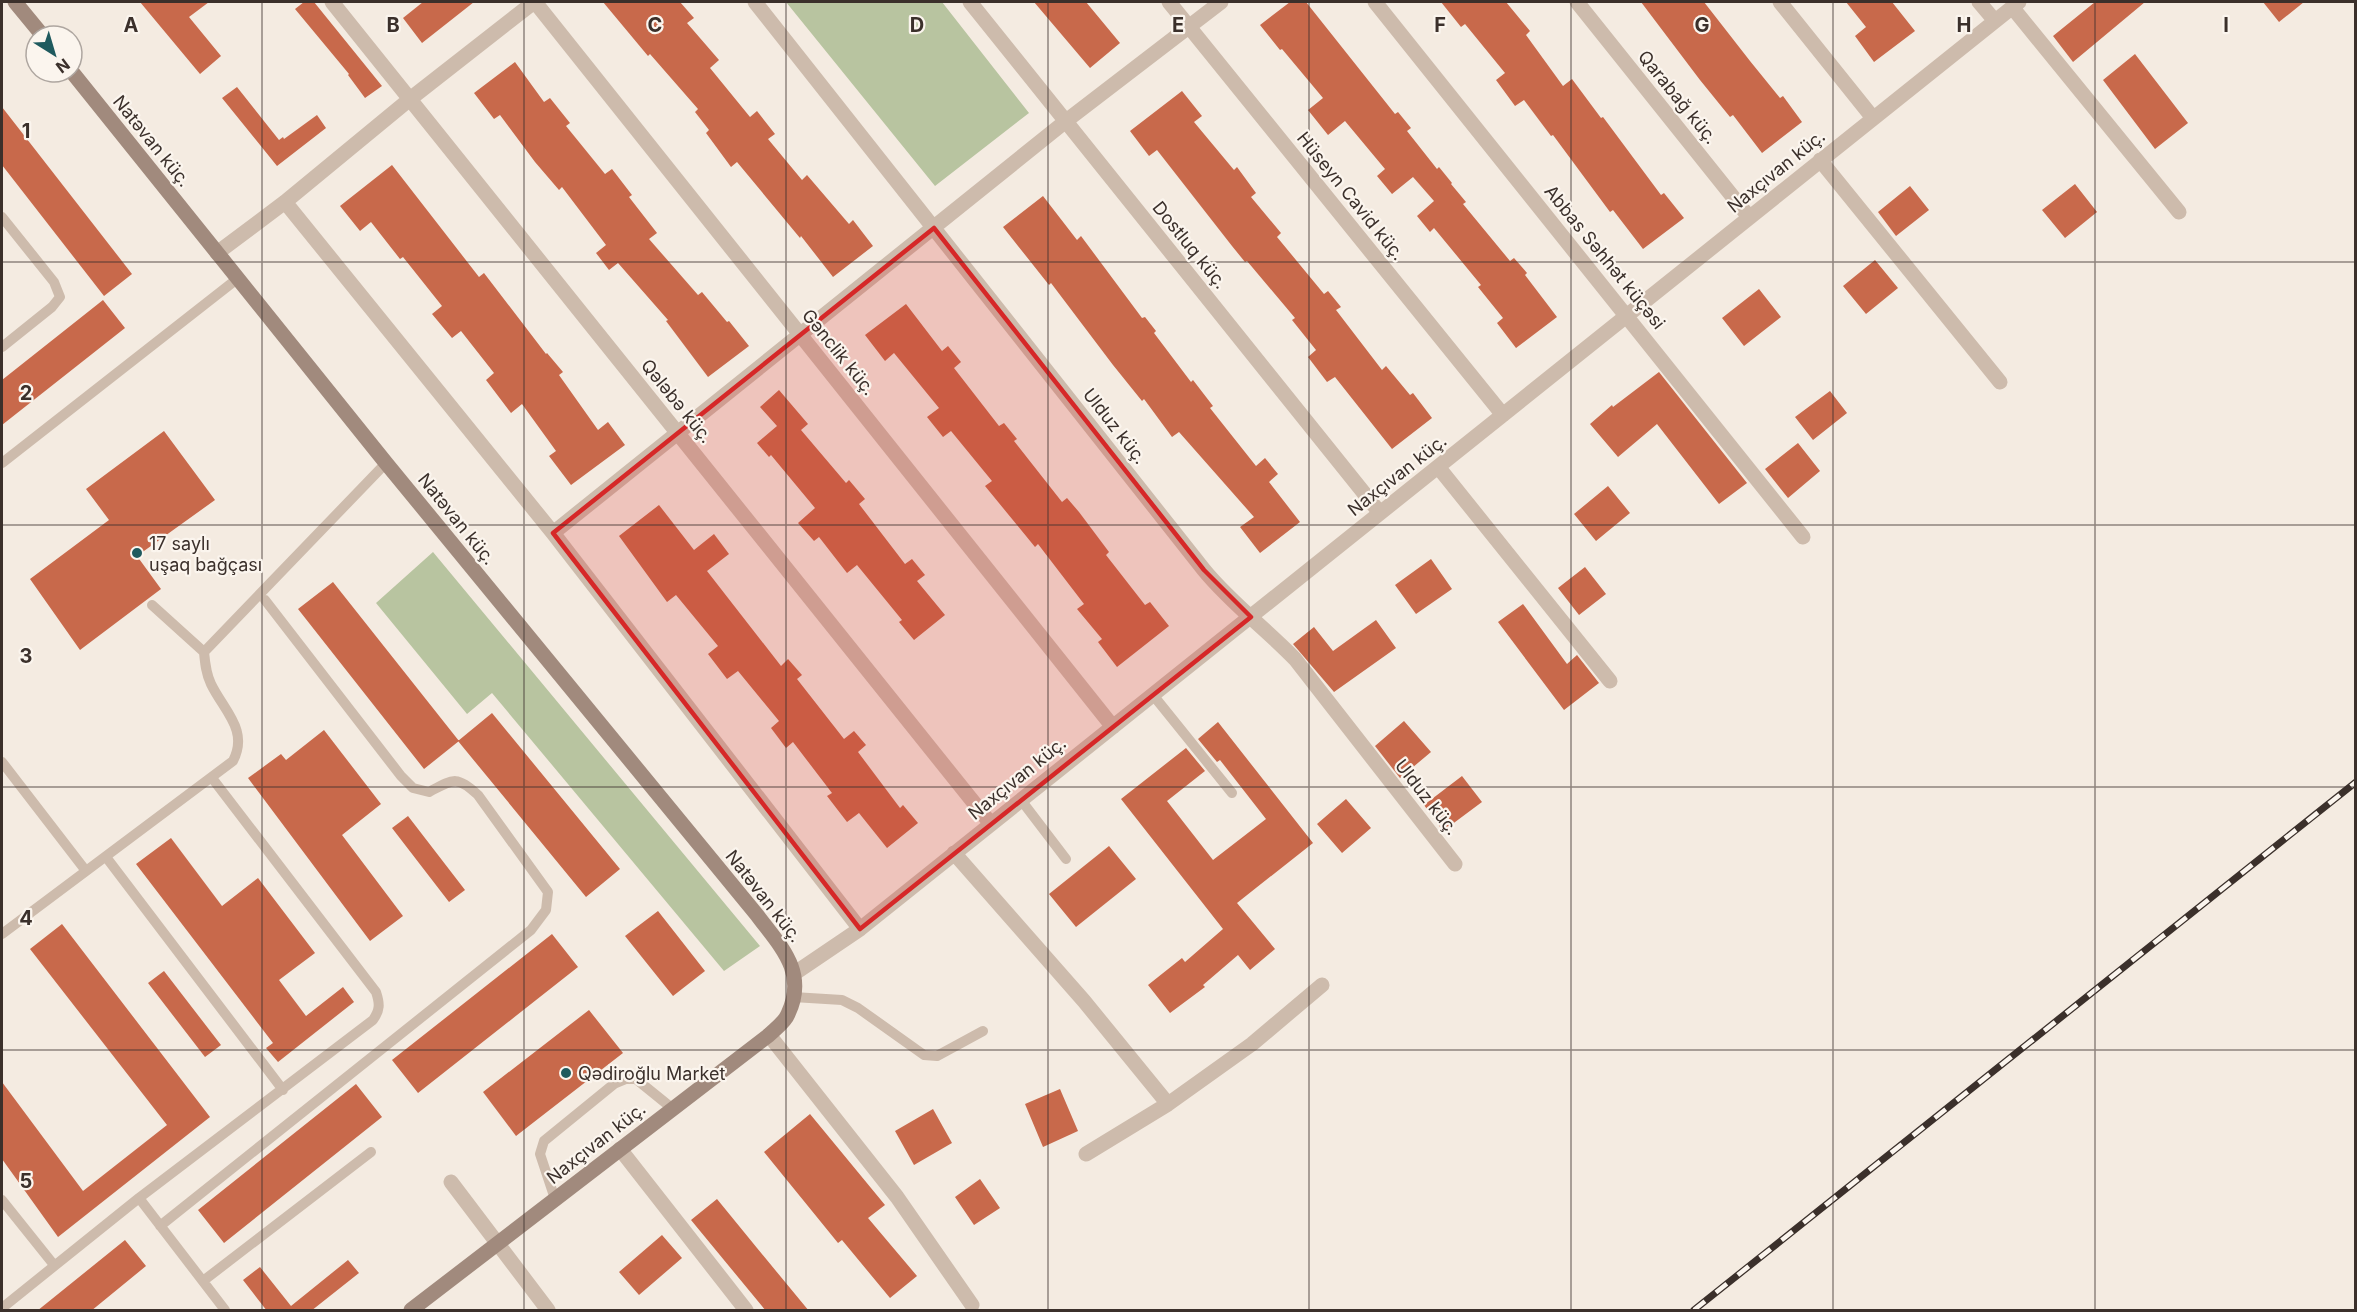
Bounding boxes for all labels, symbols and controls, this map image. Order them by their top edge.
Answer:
text: A [124,13,139,37]
text: B [386,13,400,37]
text: C [648,13,662,37]
text: D [910,13,924,37]
text: E [1172,13,1184,37]
text: F [1434,13,1446,37]
text: G [1694,13,1710,37]
text: H [1957,13,1971,37]
text: I [2223,13,2229,37]
north arrow [24,24,84,84]
street label: Qarabağ küç. [1634,46,1722,148]
text: N [52,54,74,78]
street label: Natəvan küç. [109,91,195,191]
text: 1 [22,119,30,143]
street label: Naxçıvan küç. [1723,125,1829,217]
street label: Hüseyn Cavid küç. [1293,128,1409,264]
street label: Abbas Səhhət küçəsi [1540,181,1670,333]
street label: Dostluq küç. [1148,197,1232,293]
street label: Gənclik küç. [798,305,880,399]
street label: Qələbə küç. [637,355,717,447]
text: 2 [20,381,32,405]
street label: Ulduz küç. [1079,384,1151,468]
street label: Naxçıvan küç. [1343,430,1451,520]
street label: Natəvan küç. [414,469,500,569]
place label: 17 saylı uşaq bağçası [149,533,262,575]
marker: 17 saylı uşaq bağçası [130,546,144,560]
text: 3 [20,644,32,668]
street label: Naxçıvan küç. [964,732,1070,824]
street label: Ulduz küç. [1391,755,1463,839]
street label: Natəvan küç. [721,846,807,946]
text: 4 [19,906,33,930]
place label: Qədiroğlu Market [578,1063,725,1084]
marker: Qədiroğlu Market [559,1066,573,1080]
street label: Naxçıvan küç. [542,1098,650,1188]
text: 5 [20,1169,32,1193]

